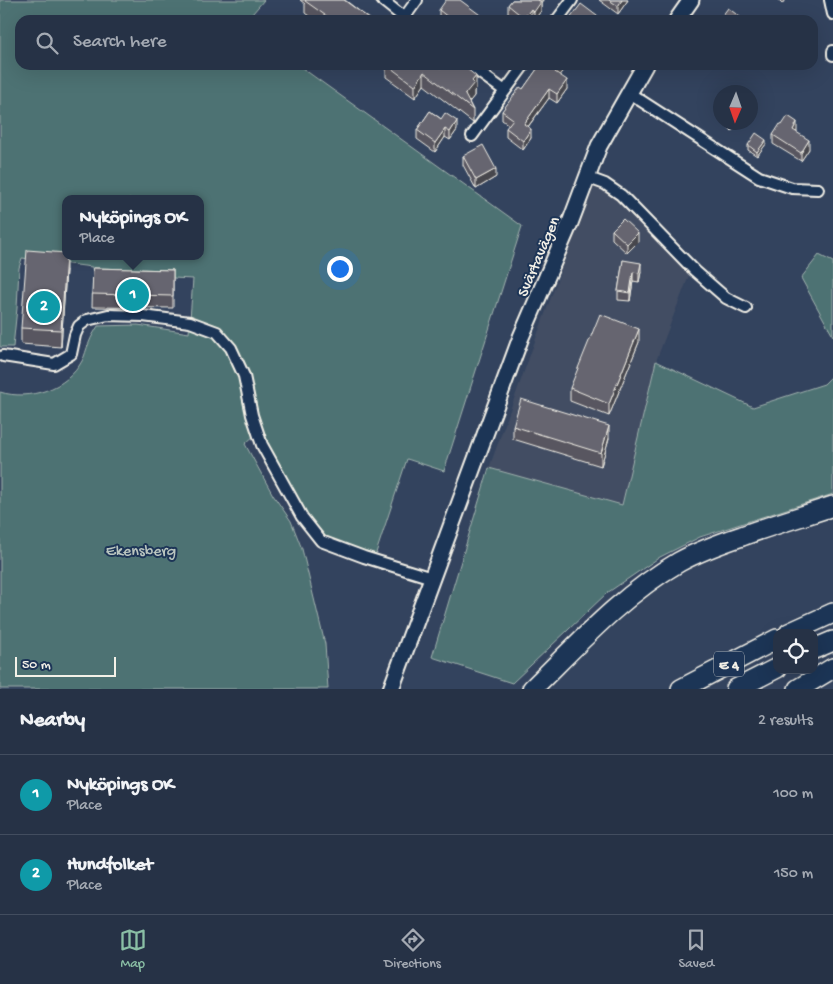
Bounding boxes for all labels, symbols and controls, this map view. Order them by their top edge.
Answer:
search box [15,15,818,70]
icon: search [33,29,61,57]
text: Search here [73,31,167,54]
north arrow [713,85,758,130]
popup [62,195,204,260]
text: Nyköpings OK [80,207,186,230]
street label: Svärtavägen [515,214,566,300]
text: Place [80,230,115,249]
your location [327,256,353,282]
pin: 1 [117,276,149,314]
pin: 2 [28,288,60,326]
park label: Ekensberg [106,543,176,562]
map controls [773,629,818,674]
button: locate [773,629,818,674]
road number: E 4 [714,652,744,676]
scale bar [15,654,116,677]
text: 50 m [22,657,51,674]
text: Nearby [20,709,85,734]
text: 2 results [758,712,813,731]
text: Nyköpings OK [67,774,174,797]
text: 1 [33,785,39,804]
text: 100 m [773,785,813,804]
text: Place [67,797,102,816]
text: Hundfolket [67,854,153,877]
text: 2 [32,865,40,884]
text: 150 m [774,865,813,884]
text: Place [67,877,102,896]
tab: Map [119,926,147,973]
tab: Directions [384,926,441,973]
tab: Saved [678,926,714,973]

